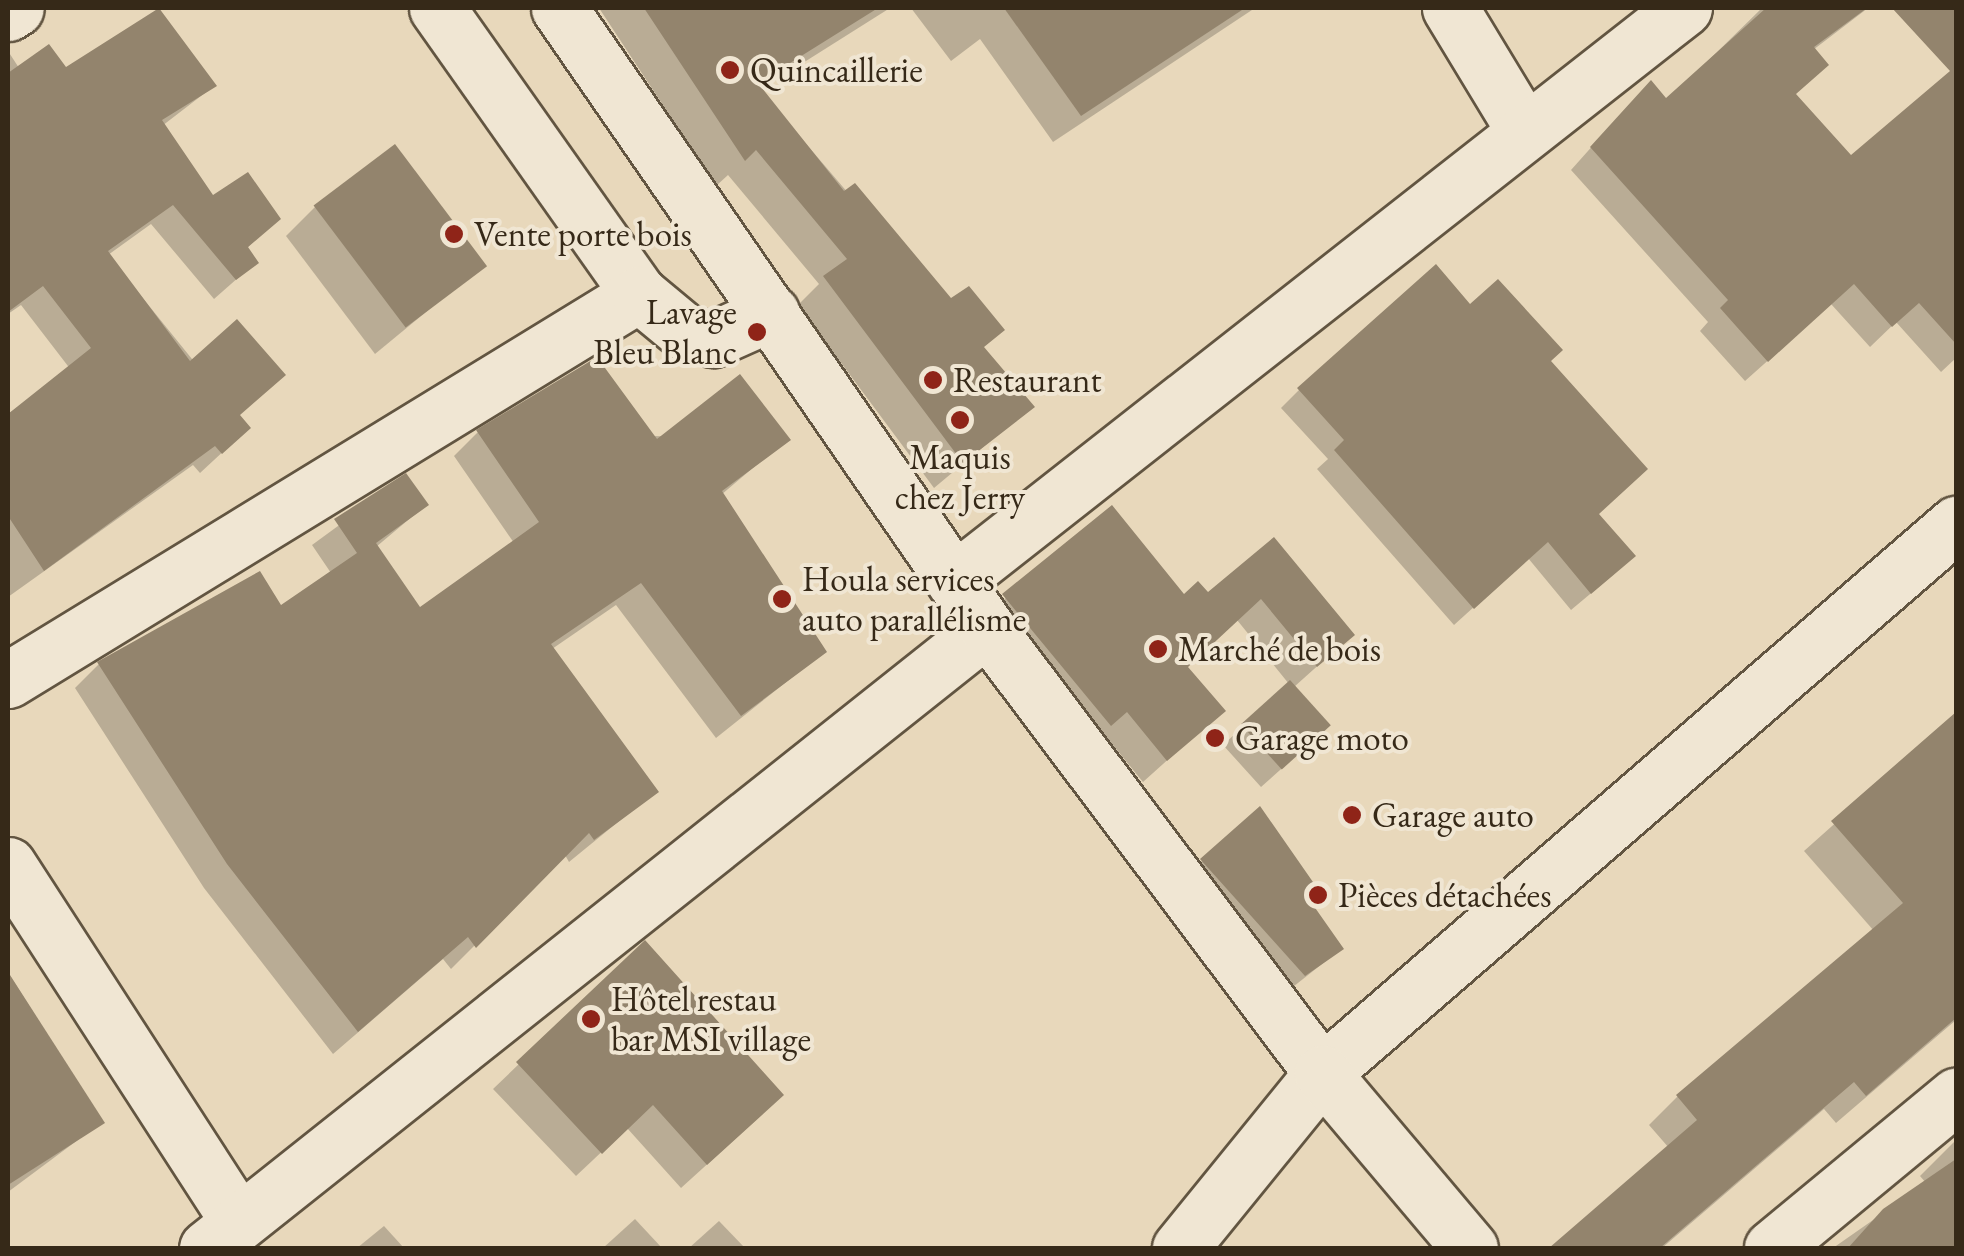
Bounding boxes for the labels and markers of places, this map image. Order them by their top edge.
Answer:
place label: Quincaillerie [750,49,923,91]
marker: Quincaillerie [719,59,741,81]
place label: Vente porte bois [474,213,692,255]
marker: Vente porte bois [443,223,465,245]
place label: Lavage Bleu Blanc [593,291,737,373]
marker: Lavage Bleu Blanc [746,321,768,343]
place label: Restaurant [953,359,1101,401]
marker: Restaurant [922,369,944,391]
marker: Maquis chez Jerry [949,409,971,431]
place label: Maquis chez Jerry [895,436,1025,518]
place label: Houla services auto parallélisme [802,558,1026,640]
marker: Houla services auto parallélisme [771,588,793,610]
place label: Marché de bois [1178,628,1381,670]
marker: Marché de bois [1147,638,1169,660]
place label: Garage moto [1235,717,1409,759]
marker: Garage moto [1204,727,1226,749]
place label: Garage auto [1372,794,1534,836]
marker: Garage auto [1341,804,1363,826]
place label: Pièces détachées [1338,874,1552,916]
marker: Pièces détachées [1307,884,1329,906]
place label: Hôtel restau bar MSI village [611,978,811,1060]
marker: Hôtel restau bar MSI village [580,1008,602,1030]

